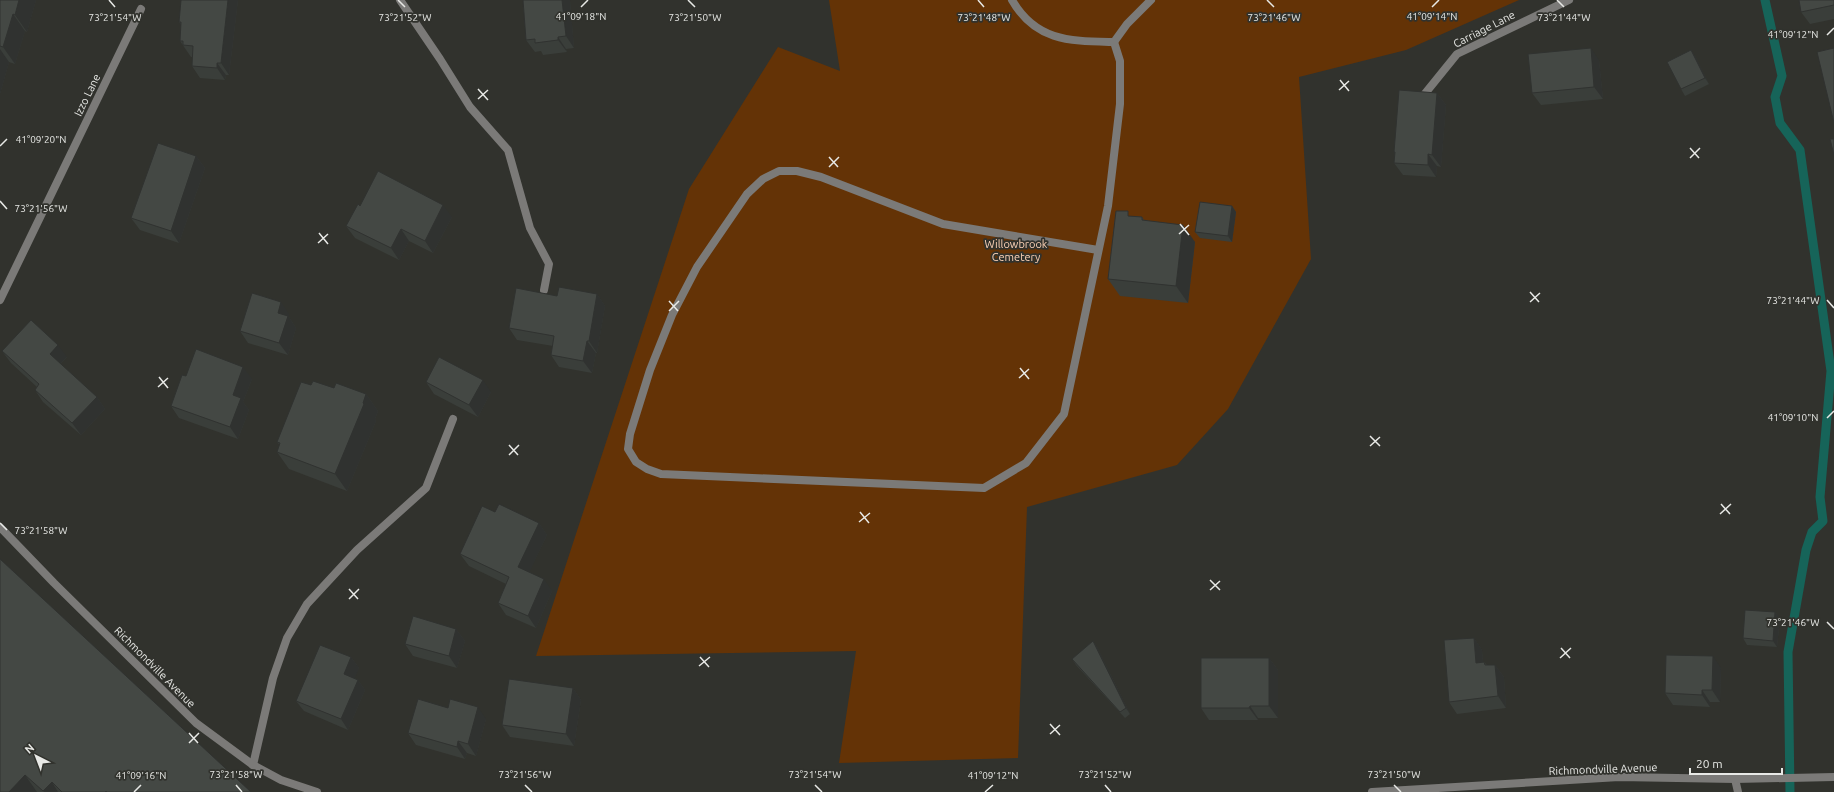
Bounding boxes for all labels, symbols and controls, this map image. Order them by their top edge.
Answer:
street label: Carriage Lane [1451,8,1517,50]
text: 41°09'18"N [556,11,606,22]
text: 41°09'14"N [1407,11,1457,22]
text: 73°21'54"W [89,12,141,23]
text: 73°21'52"W [379,12,431,23]
text: 73°21'50"W [669,12,721,23]
text: 73°21'48"W [958,12,1010,23]
text: 73°21'46"W [1248,12,1300,23]
text: 73°21'44"W [1538,12,1590,23]
text: 41°09'12"N [1768,29,1818,40]
street label: Izzo Lane [72,72,102,118]
text: 41°09'20"N [16,134,66,145]
text: 73°21'56"W [15,203,67,214]
park label: Willowbrook Cemetery [985,238,1048,263]
text: 73°21'44"W [1767,295,1819,306]
text: 41°09'10"N [1768,412,1818,423]
text: 73°21'58"W [15,525,67,536]
text: 73°21'46"W [1767,617,1819,628]
street label: Richmondville Avenue [112,624,198,710]
north arrow [16,736,56,776]
text: N [22,741,36,756]
scale bar [1690,750,1782,776]
text: 20 m [1696,757,1723,770]
street label: Richmondville Avenue [1548,761,1658,777]
text: 73°21'58"W [210,769,262,780]
text: 73°21'56"W [499,769,551,780]
text: 73°21'54"W [789,769,841,780]
text: 73°21'52"W [1079,769,1131,780]
text: 73°21'50"W [1368,769,1420,780]
text: 41°09'16"N [116,770,166,781]
text: 41°09'12"N [968,770,1018,781]

